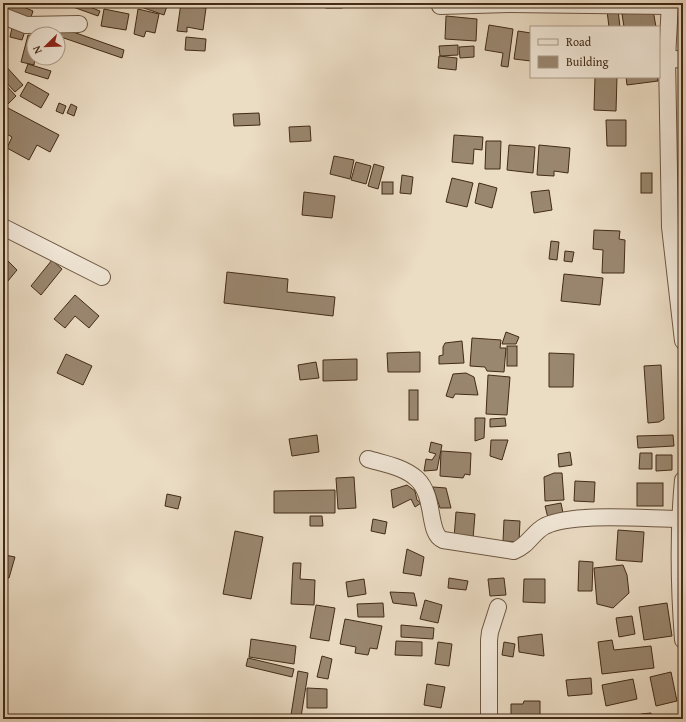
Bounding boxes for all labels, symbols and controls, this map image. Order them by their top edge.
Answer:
north arrow [26,26,66,66]
legend [530,26,660,78]
text: Road [566,33,592,50]
text: N [28,43,46,56]
text: Building [566,53,609,70]

